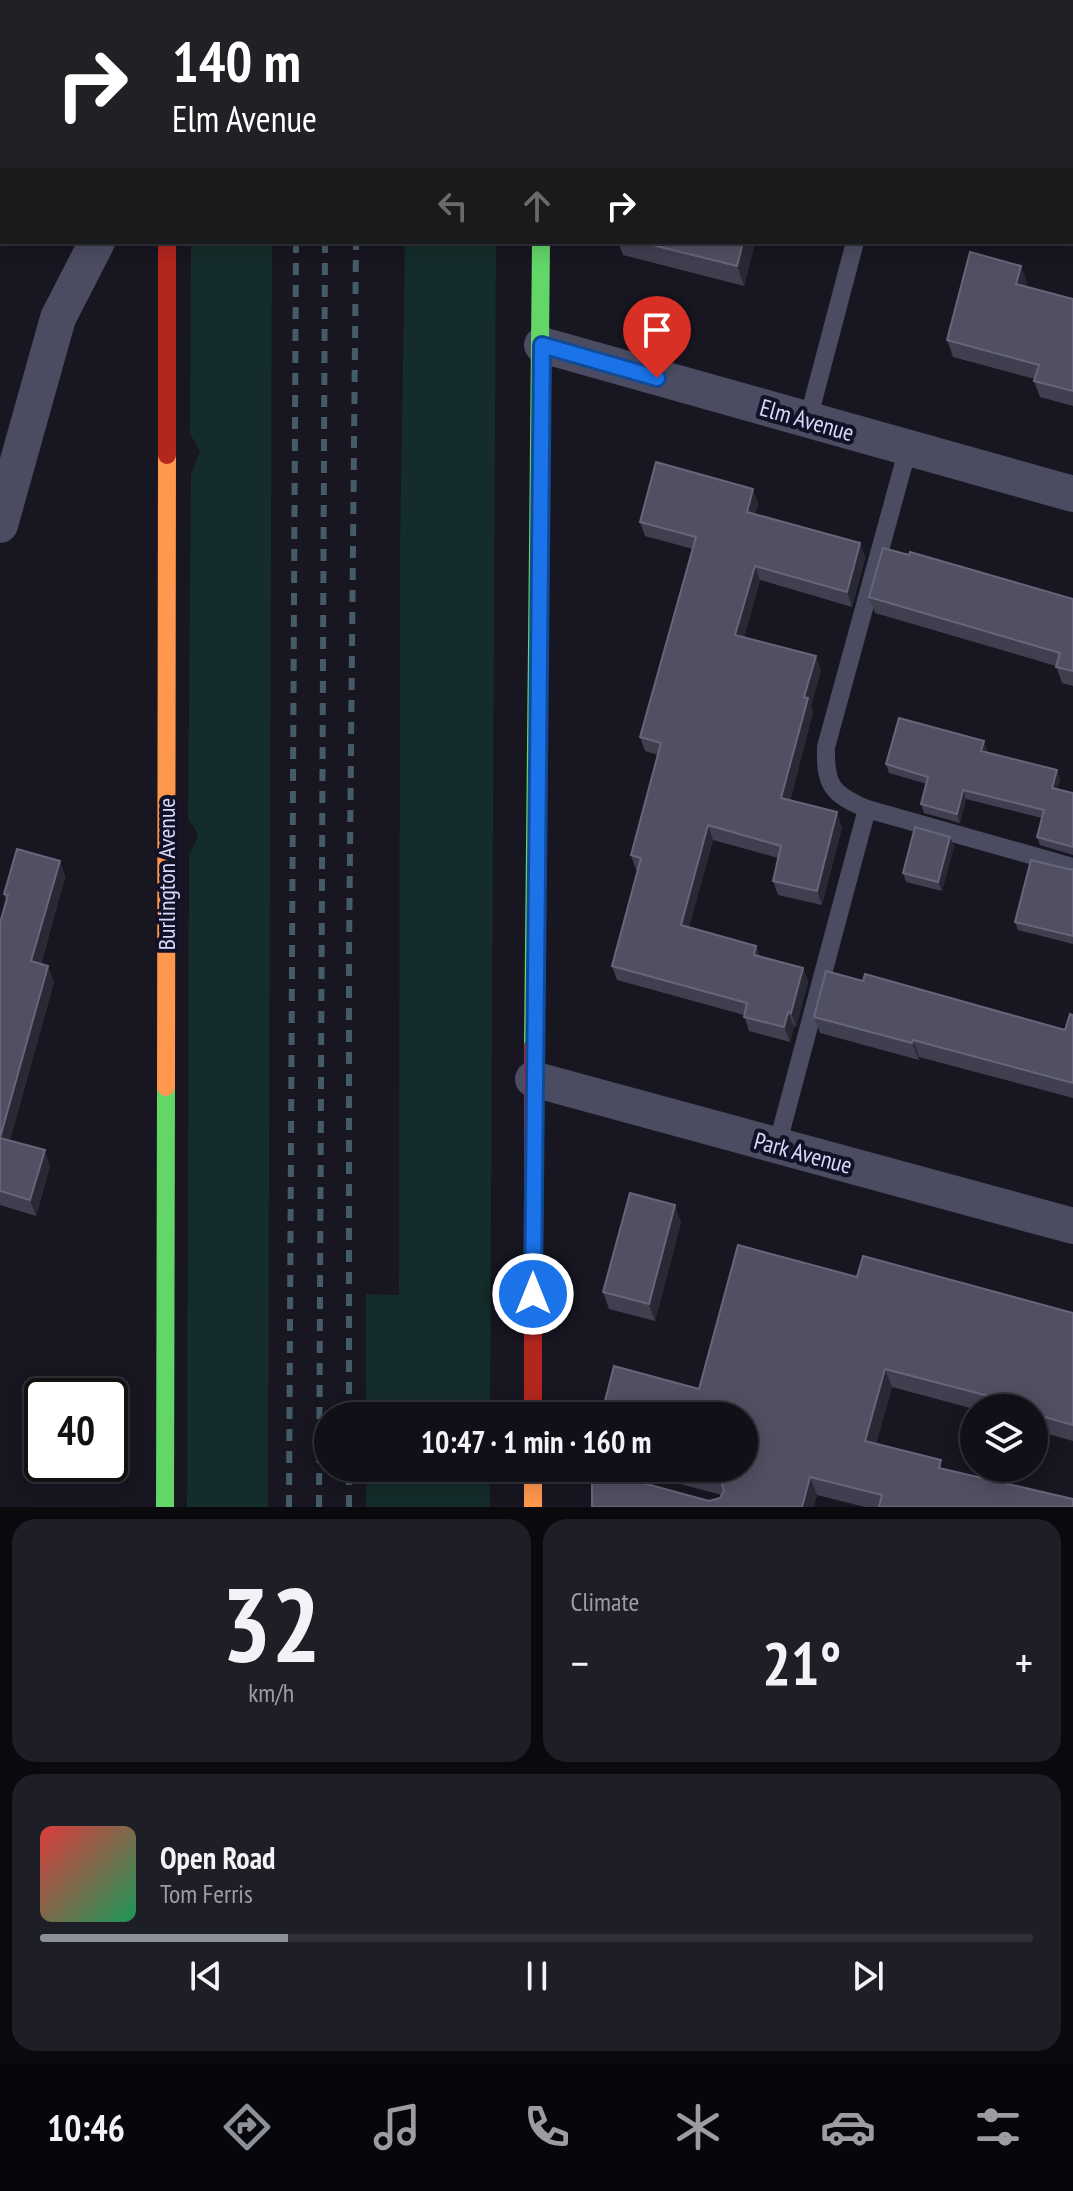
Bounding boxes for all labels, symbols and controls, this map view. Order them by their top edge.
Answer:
text: 140 m [172,25,301,97]
icon: right [40,32,144,136]
text: Elm Avenue [172,95,317,142]
icon: left [431,184,475,228]
icon: ahead [515,184,559,228]
icon: right [599,184,643,228]
pin [623,296,691,378]
icon: arrive [635,308,679,352]
street label: Elm Avenue [756,392,858,448]
street label: Burlington Avenue [151,798,182,950]
street label: Park Avenue [751,1125,855,1181]
position arrow [491,1252,575,1336]
speed limit sign: 40 [24,1378,128,1482]
map controls [960,1394,1048,1482]
button: layers [960,1394,1048,1482]
text: 10:47 · 1 min · 160 m [421,1422,651,1461]
text: 32 [222,1556,321,1691]
text: Climate [571,1585,639,1618]
text: 21° [762,1624,841,1702]
text: − [571,1634,589,1691]
text: + [1015,1634,1033,1691]
text: km/h [248,1676,294,1709]
text: Open Road [160,1838,275,1877]
text: Tom Ferris [160,1877,253,1910]
icon: previous [184,1954,228,1998]
icon: pause [515,1954,559,1998]
icon: next [846,1954,890,1998]
icon: directions [219,2099,275,2155]
icon: music [369,2099,425,2155]
icon: phone [519,2099,575,2155]
icon: climate [670,2099,726,2155]
icon: car [820,2099,876,2155]
icon: filters [970,2099,1026,2155]
text: 10:46 [47,2104,125,2151]

